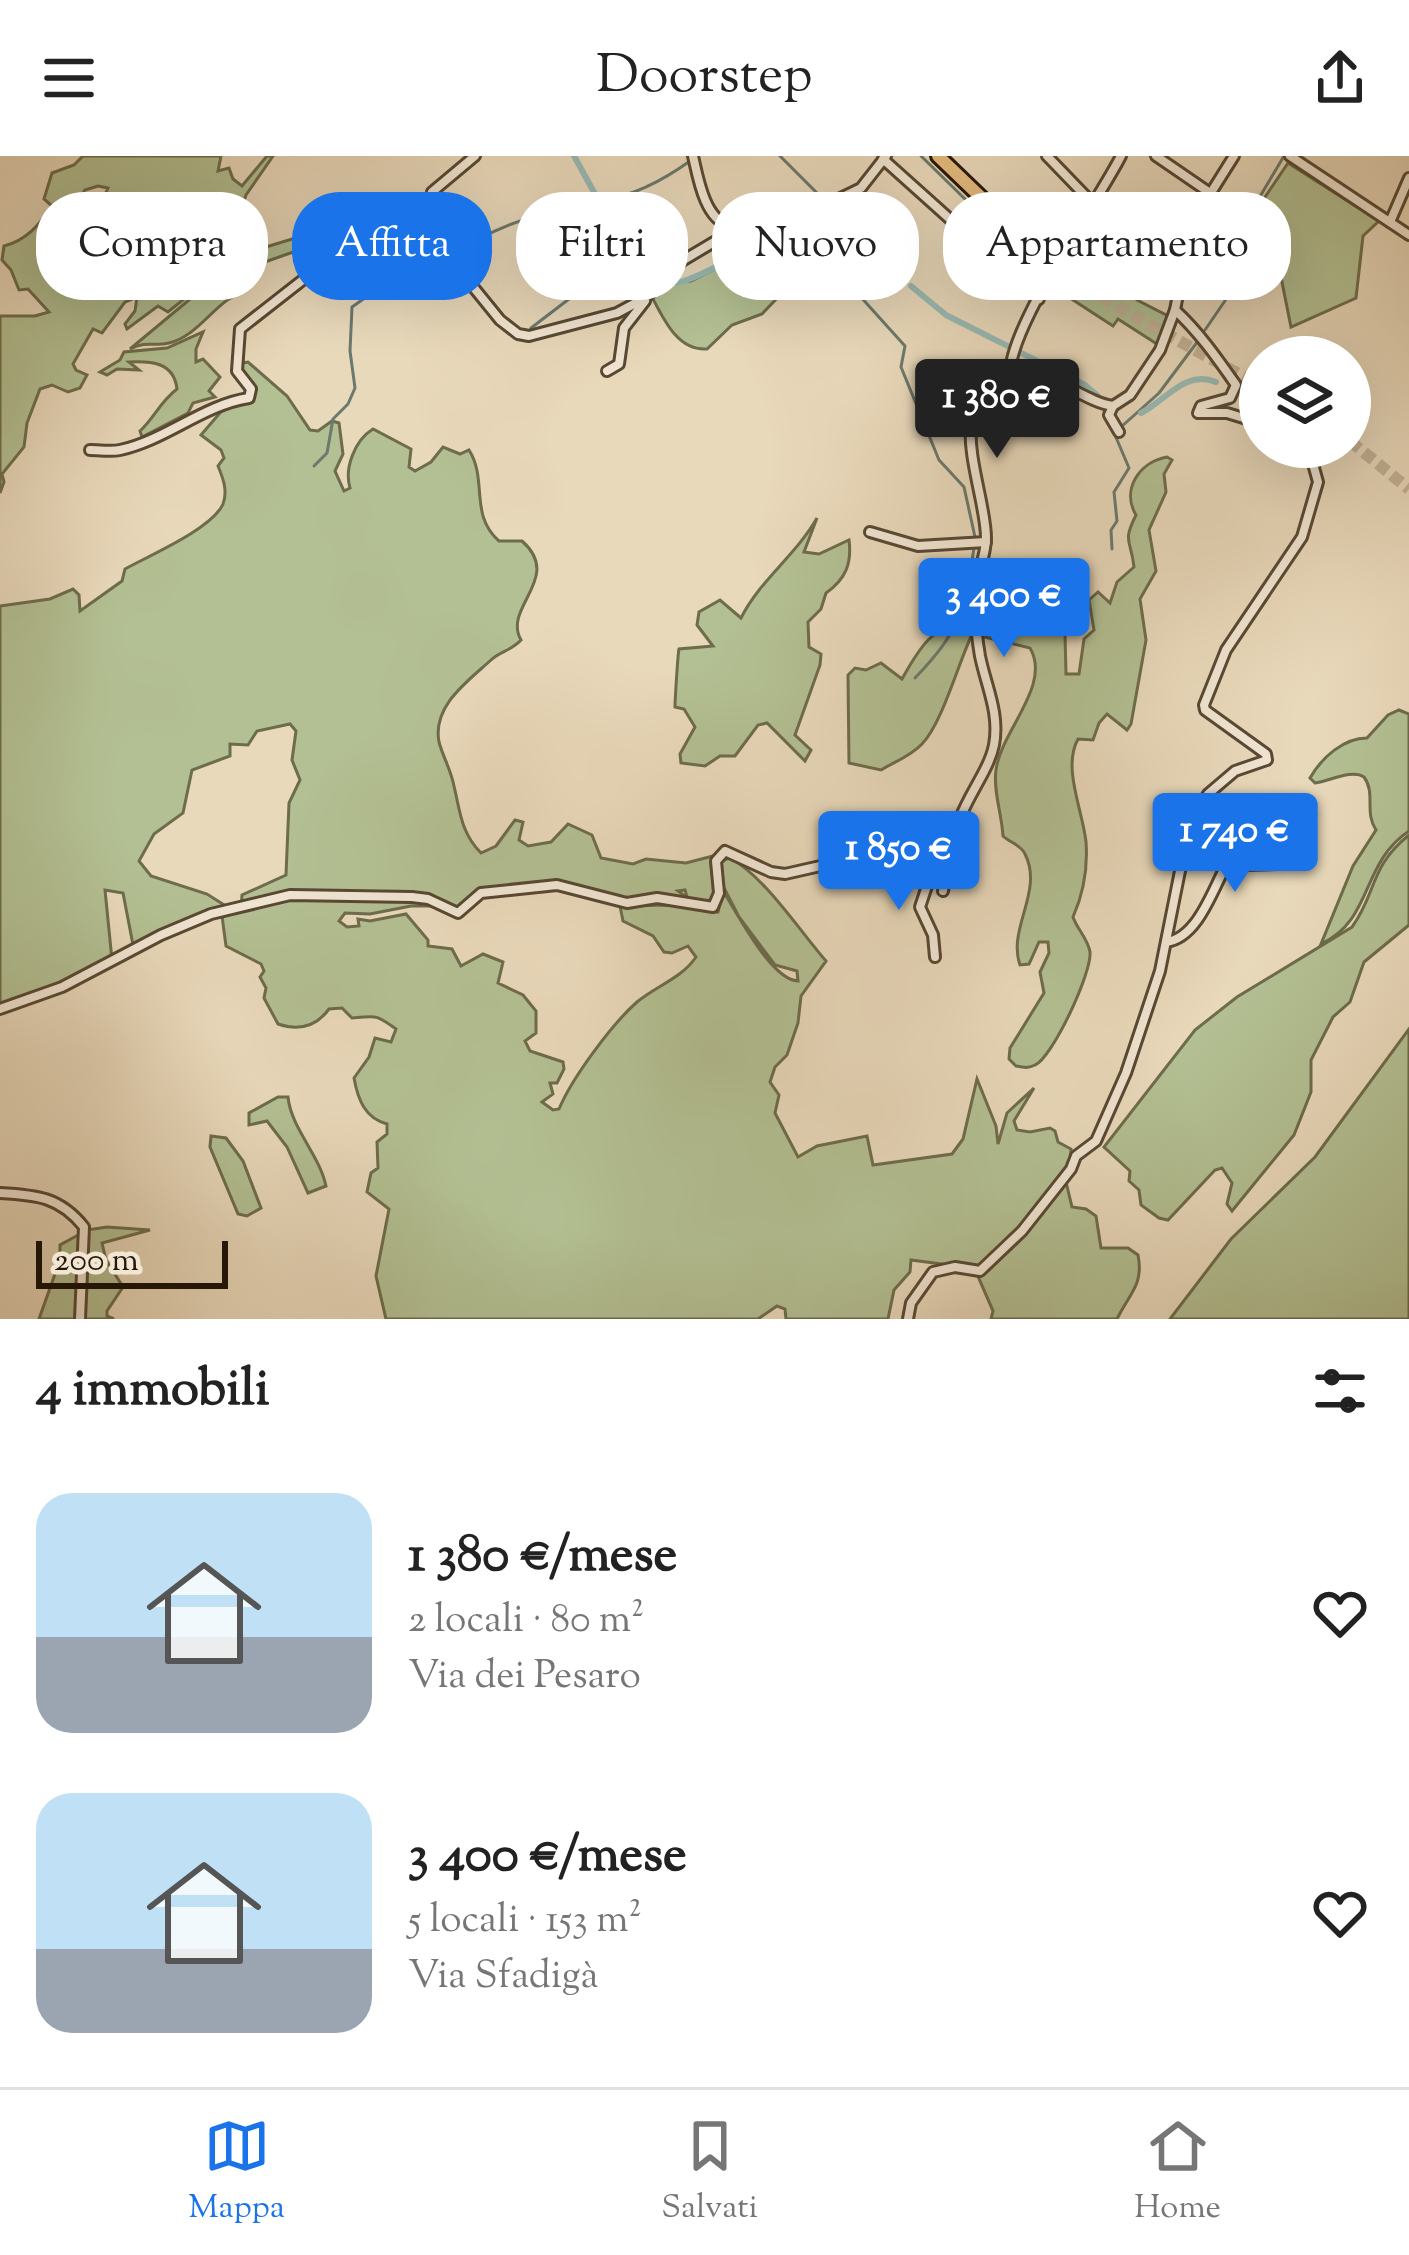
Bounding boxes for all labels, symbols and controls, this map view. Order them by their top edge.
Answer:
text: Doorstep [596,39,813,117]
icon: menu [36,45,102,111]
icon: share [1307,45,1373,111]
chip: Compra [36,192,268,300]
chip: Affitta [292,192,492,300]
chip: Filtri [516,192,688,300]
chip: Nuovo [712,192,919,300]
chip: Appartamento [943,192,1291,300]
map controls [1239,336,1371,468]
button: layers [1239,336,1371,468]
pin: 1 380 € [886,359,1108,461]
text: 1 380 € [942,370,1052,426]
pin: 3 400 € [893,558,1115,660]
text: 3 400 € [946,569,1062,625]
pin: 1 740 € [1124,793,1346,895]
text: 1 740 € [1180,804,1290,860]
pin: 1 850 € [788,811,1010,913]
text: 1 850 € [845,822,953,878]
scale bar [36,1235,228,1288]
text: 200 m [54,1238,139,1286]
text: 4 immobili [36,1355,269,1428]
icon: filters [1307,1358,1373,1424]
text: 1 380 €/mese [408,1521,677,1594]
icon: home [132,1541,276,1685]
icon: heart [1307,1580,1373,1646]
text: 2 locali · 80 m² [408,1594,644,1650]
text: Via dei Pesaro [408,1650,641,1706]
text: 3 400 €/mese [408,1821,687,1894]
icon: home [132,1841,276,1985]
icon: heart [1307,1880,1373,1946]
text: 5 locali · 153 m² [408,1894,642,1950]
text: Via Sfadigà [408,1950,599,2006]
tab: Mappa [188,2113,285,2233]
tab: Salvati [661,2113,758,2233]
tab: Home [1134,2113,1221,2233]

